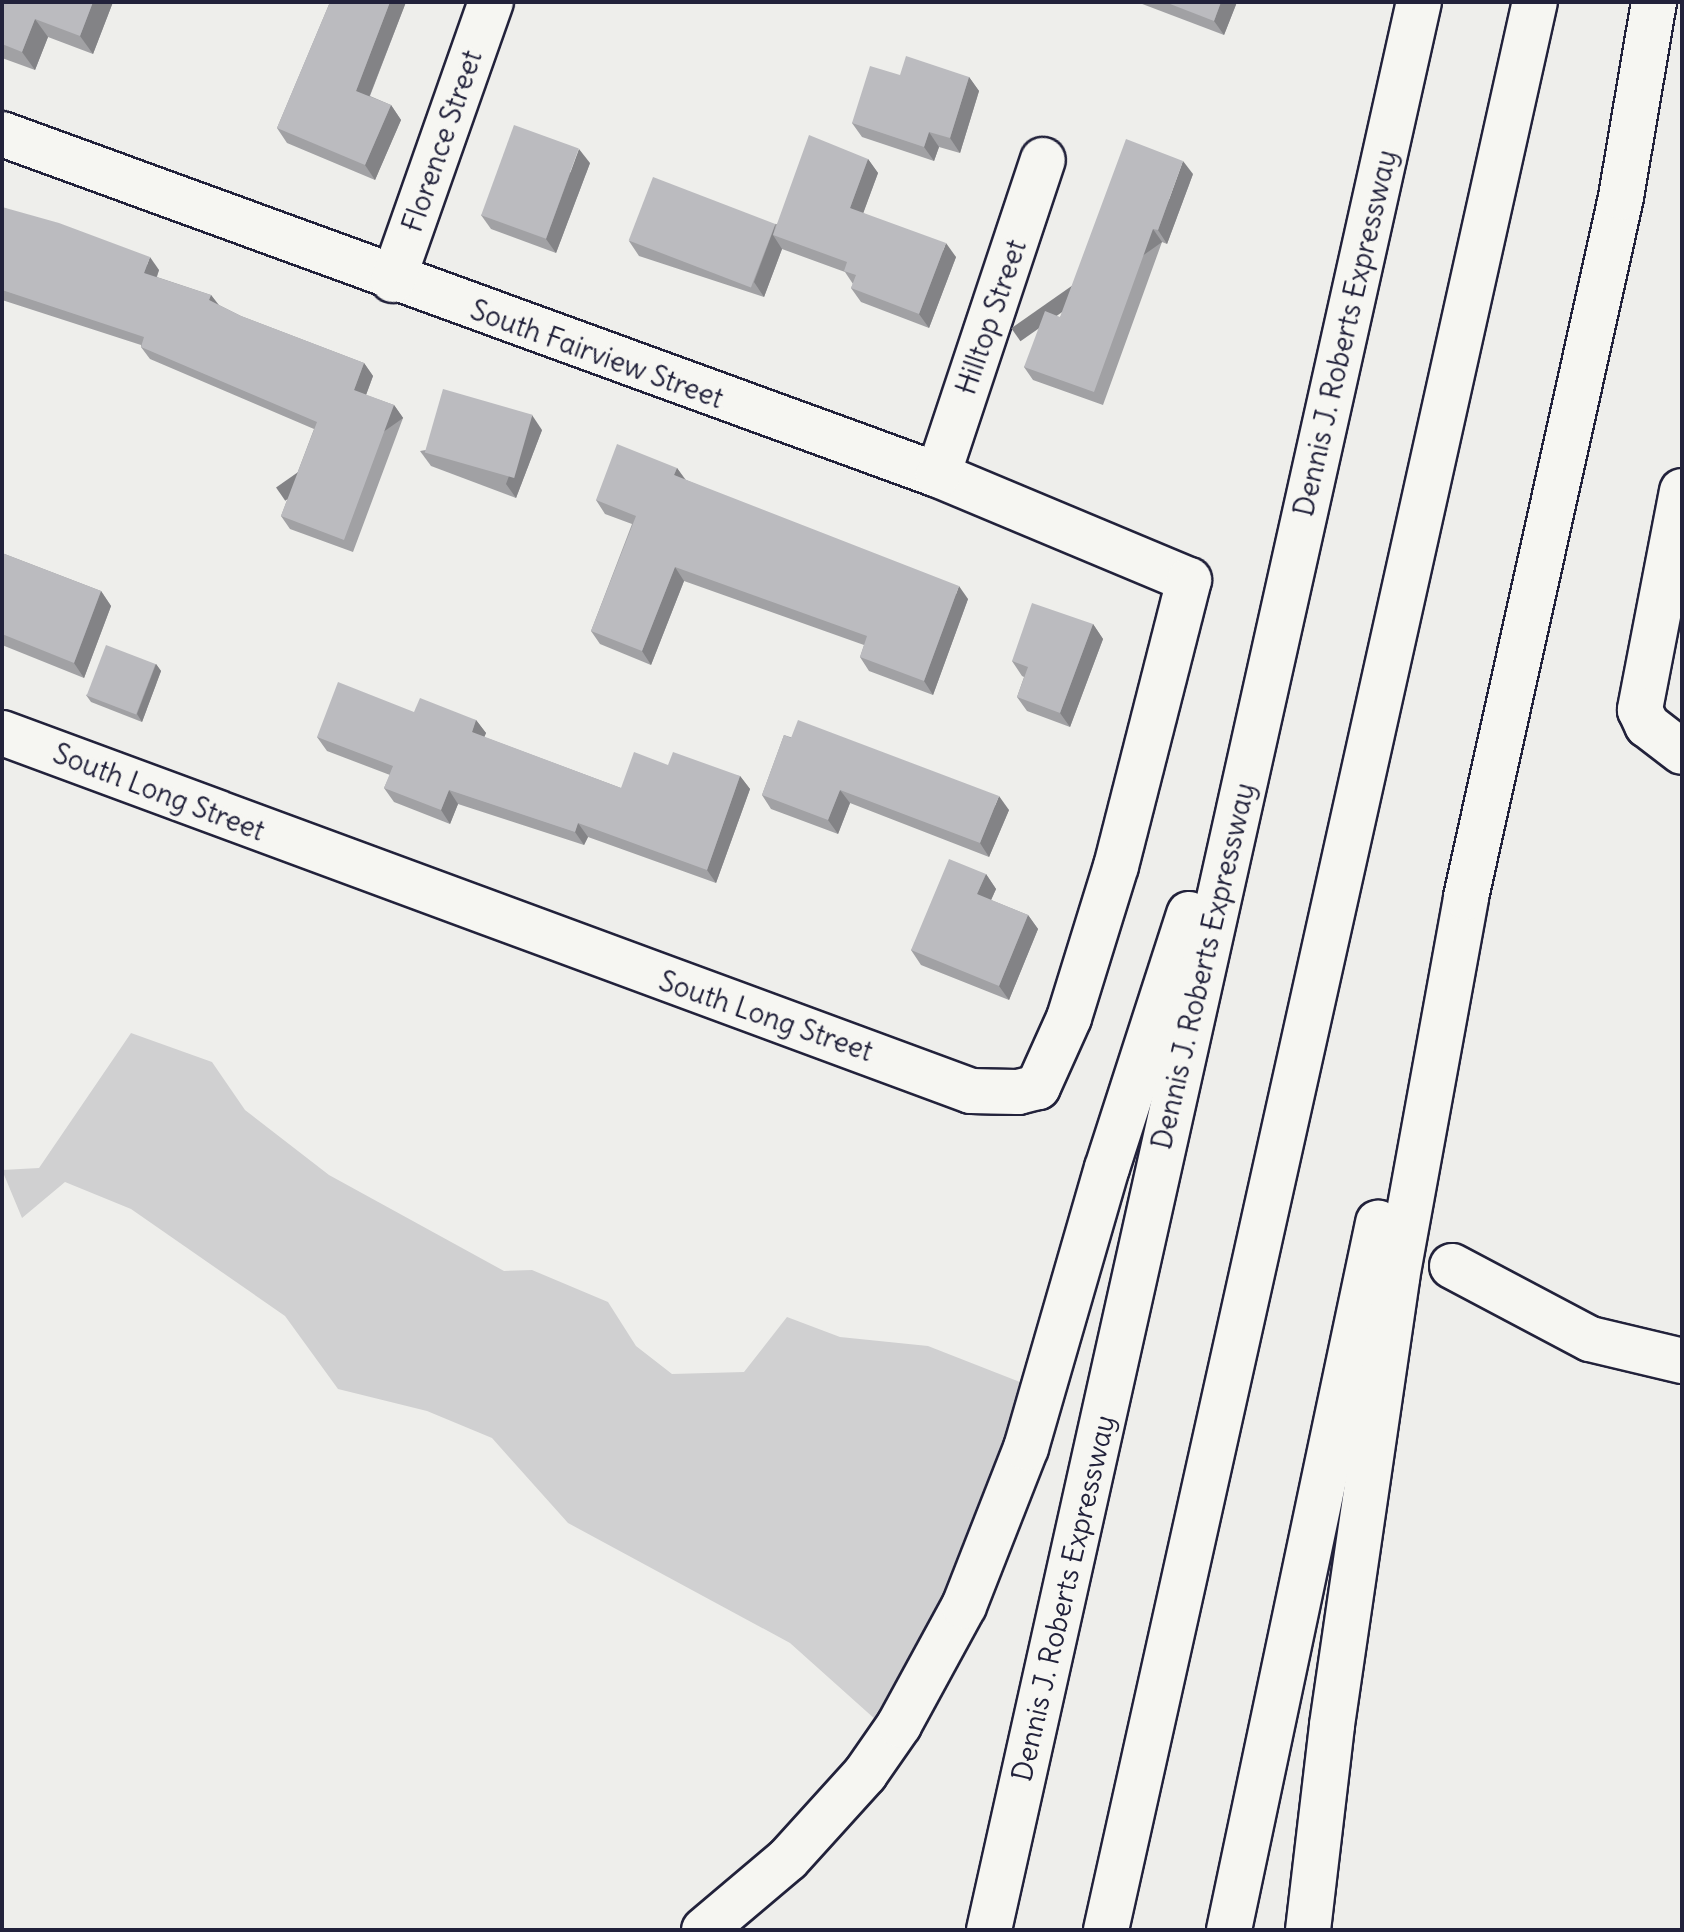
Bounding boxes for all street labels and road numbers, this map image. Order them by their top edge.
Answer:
street label: Florence Street [395,46,489,236]
street label: Dennis J. Roberts Expressway [1286,147,1404,519]
street label: Hilltop Street [949,235,1033,399]
street label: South Fairview Street [466,293,728,415]
street label: South Long Street [49,736,269,848]
street label: Dennis J. Roberts Expressway [1144,780,1262,1152]
street label: South Long Street [655,964,877,1068]
street label: Dennis J. Roberts Expressway [1004,1412,1122,1784]

